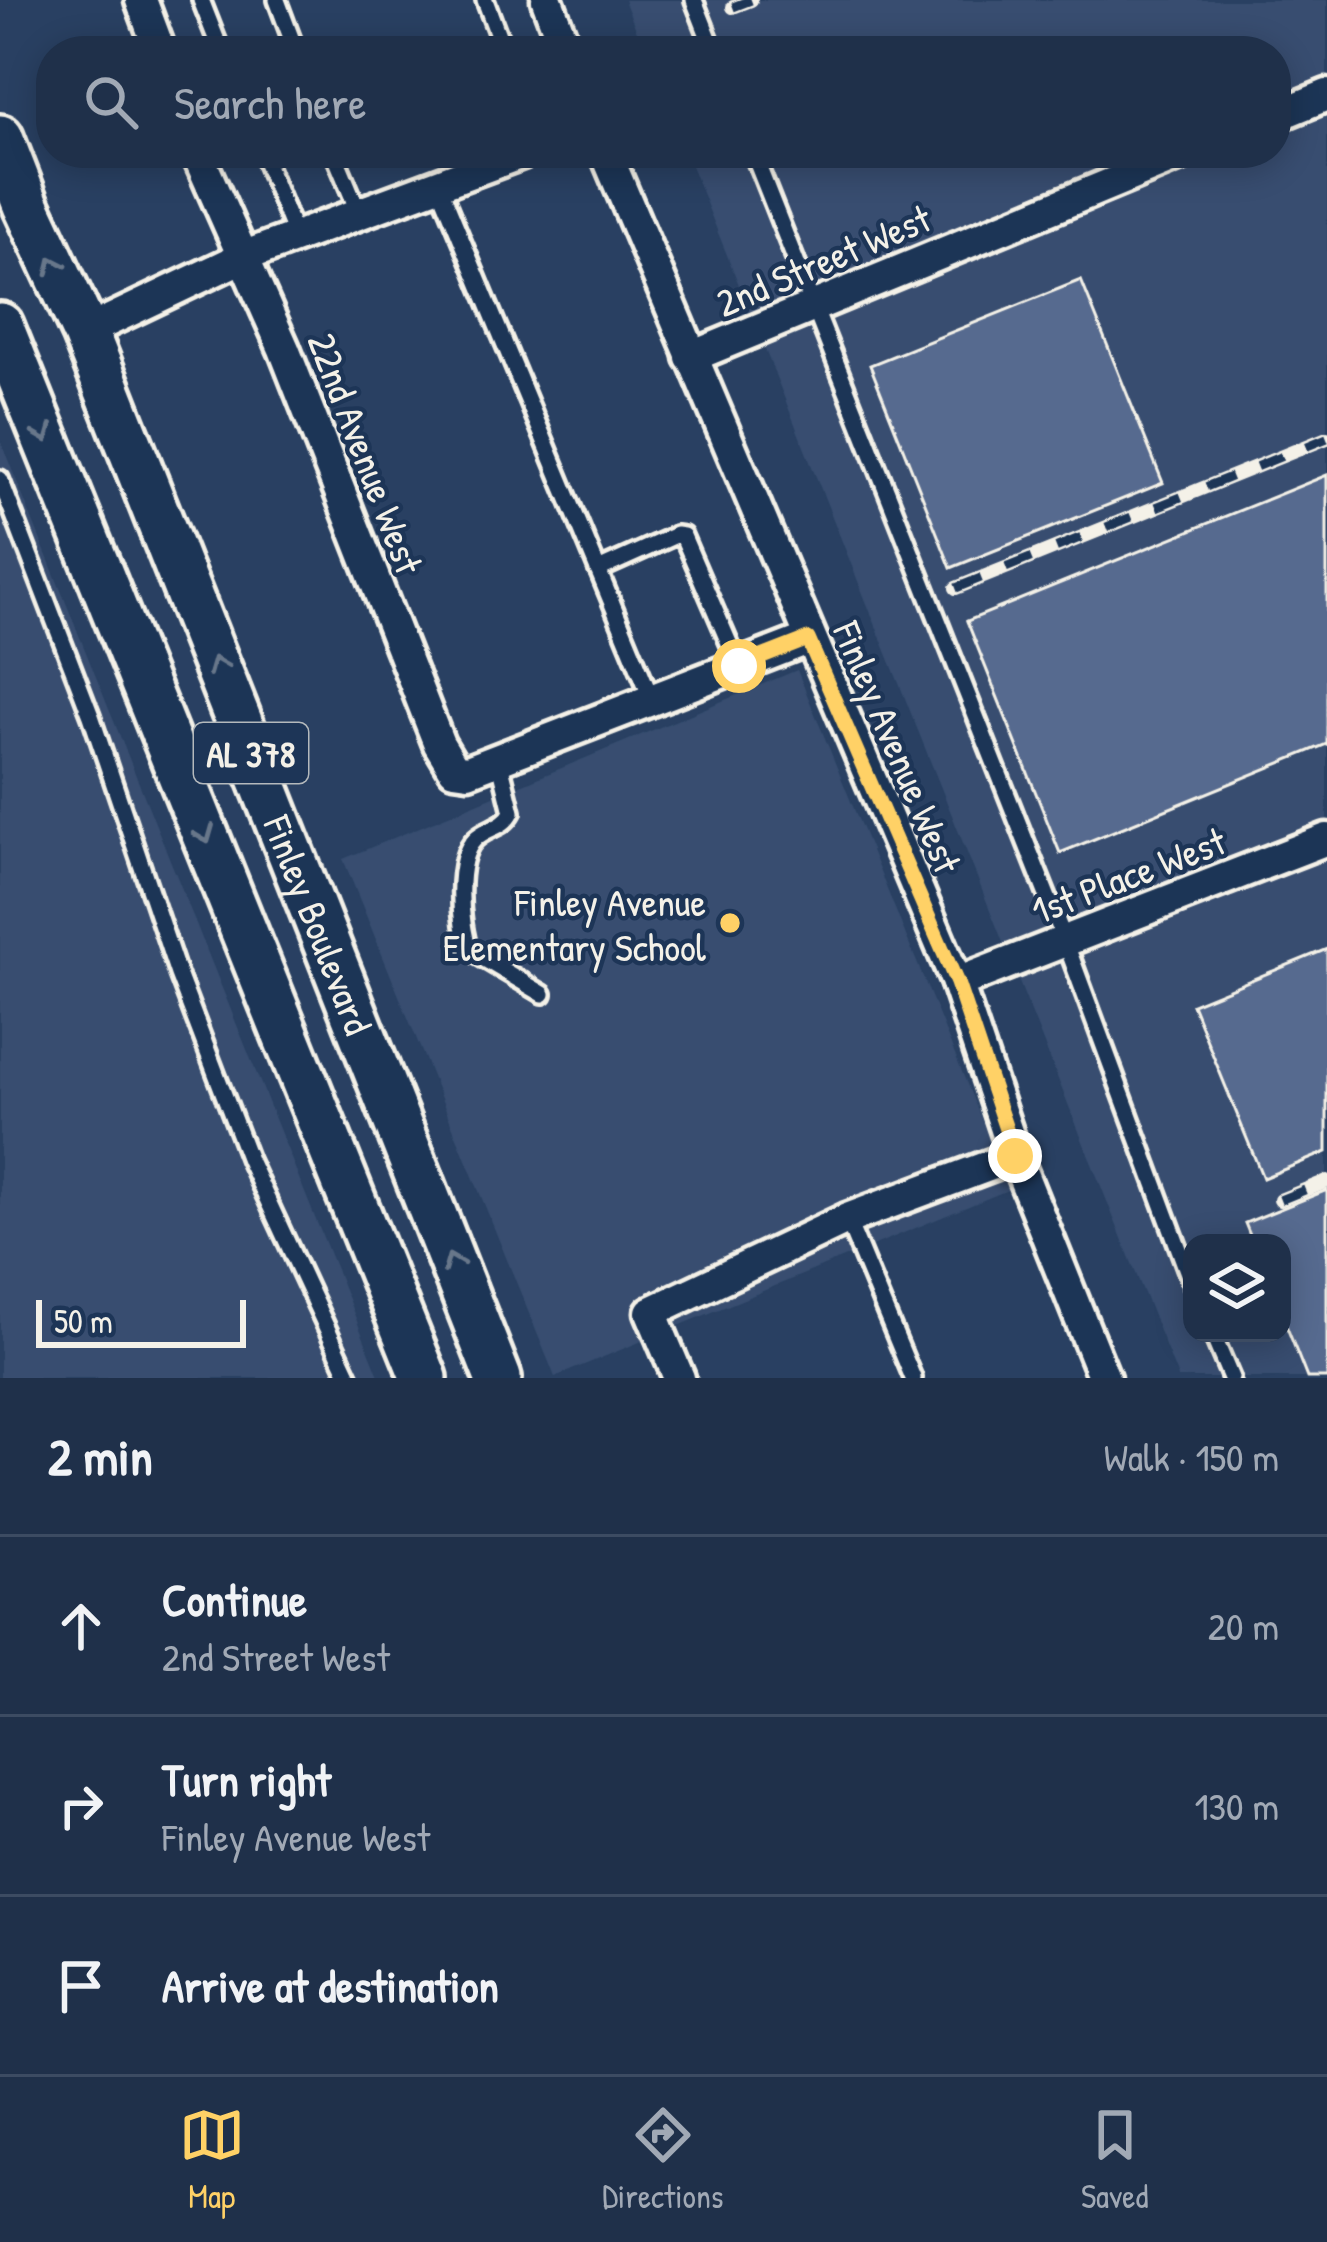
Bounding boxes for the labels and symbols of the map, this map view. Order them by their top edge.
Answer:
street label: 2nd Street West [708,191,939,329]
one-way arrow [45,256,68,277]
street label: 22nd Avenue West [296,325,436,582]
one-way arrow [30,423,54,444]
street label: Finley Avenue West [821,612,975,881]
route start [712,639,766,693]
one-way arrow [206,656,231,677]
road number: AL 378 [194,723,308,783]
street label: Finley Boulevard [252,807,386,1042]
street label: 1st Place West [1023,814,1233,936]
one-way arrow [191,823,215,844]
place label: Finley Avenue Elementary School [443,875,707,973]
marker: Finley Avenue Elementary School [717,910,743,936]
route end [988,1129,1042,1183]
one-way arrow [442,1253,466,1274]
scale bar [36,1294,246,1347]

